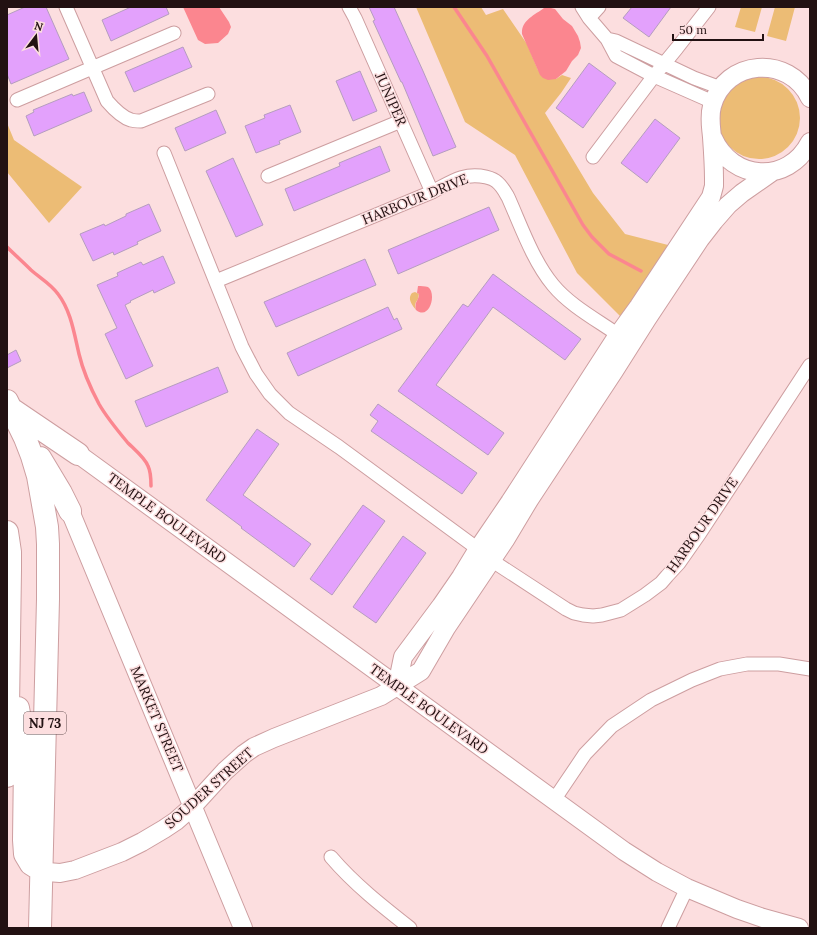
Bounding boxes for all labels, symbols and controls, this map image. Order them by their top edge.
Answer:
north arrow [16,16,56,56]
scale bar [673,16,763,42]
text: N [33,18,45,34]
text: 50 m [679,22,707,37]
street label: JUNIPER [371,68,411,129]
street label: HARBOUR DRIVE [359,169,471,228]
street label: TEMPLE BOULEVARD [104,469,230,567]
street label: HARBOUR DRIVE [662,473,742,576]
street label: TEMPLE BOULEVARD [366,660,492,758]
street label: MARKET STREET [127,663,187,775]
road number: NJ 73 [24,712,66,734]
street label: SOUDER STREET [161,743,257,833]

